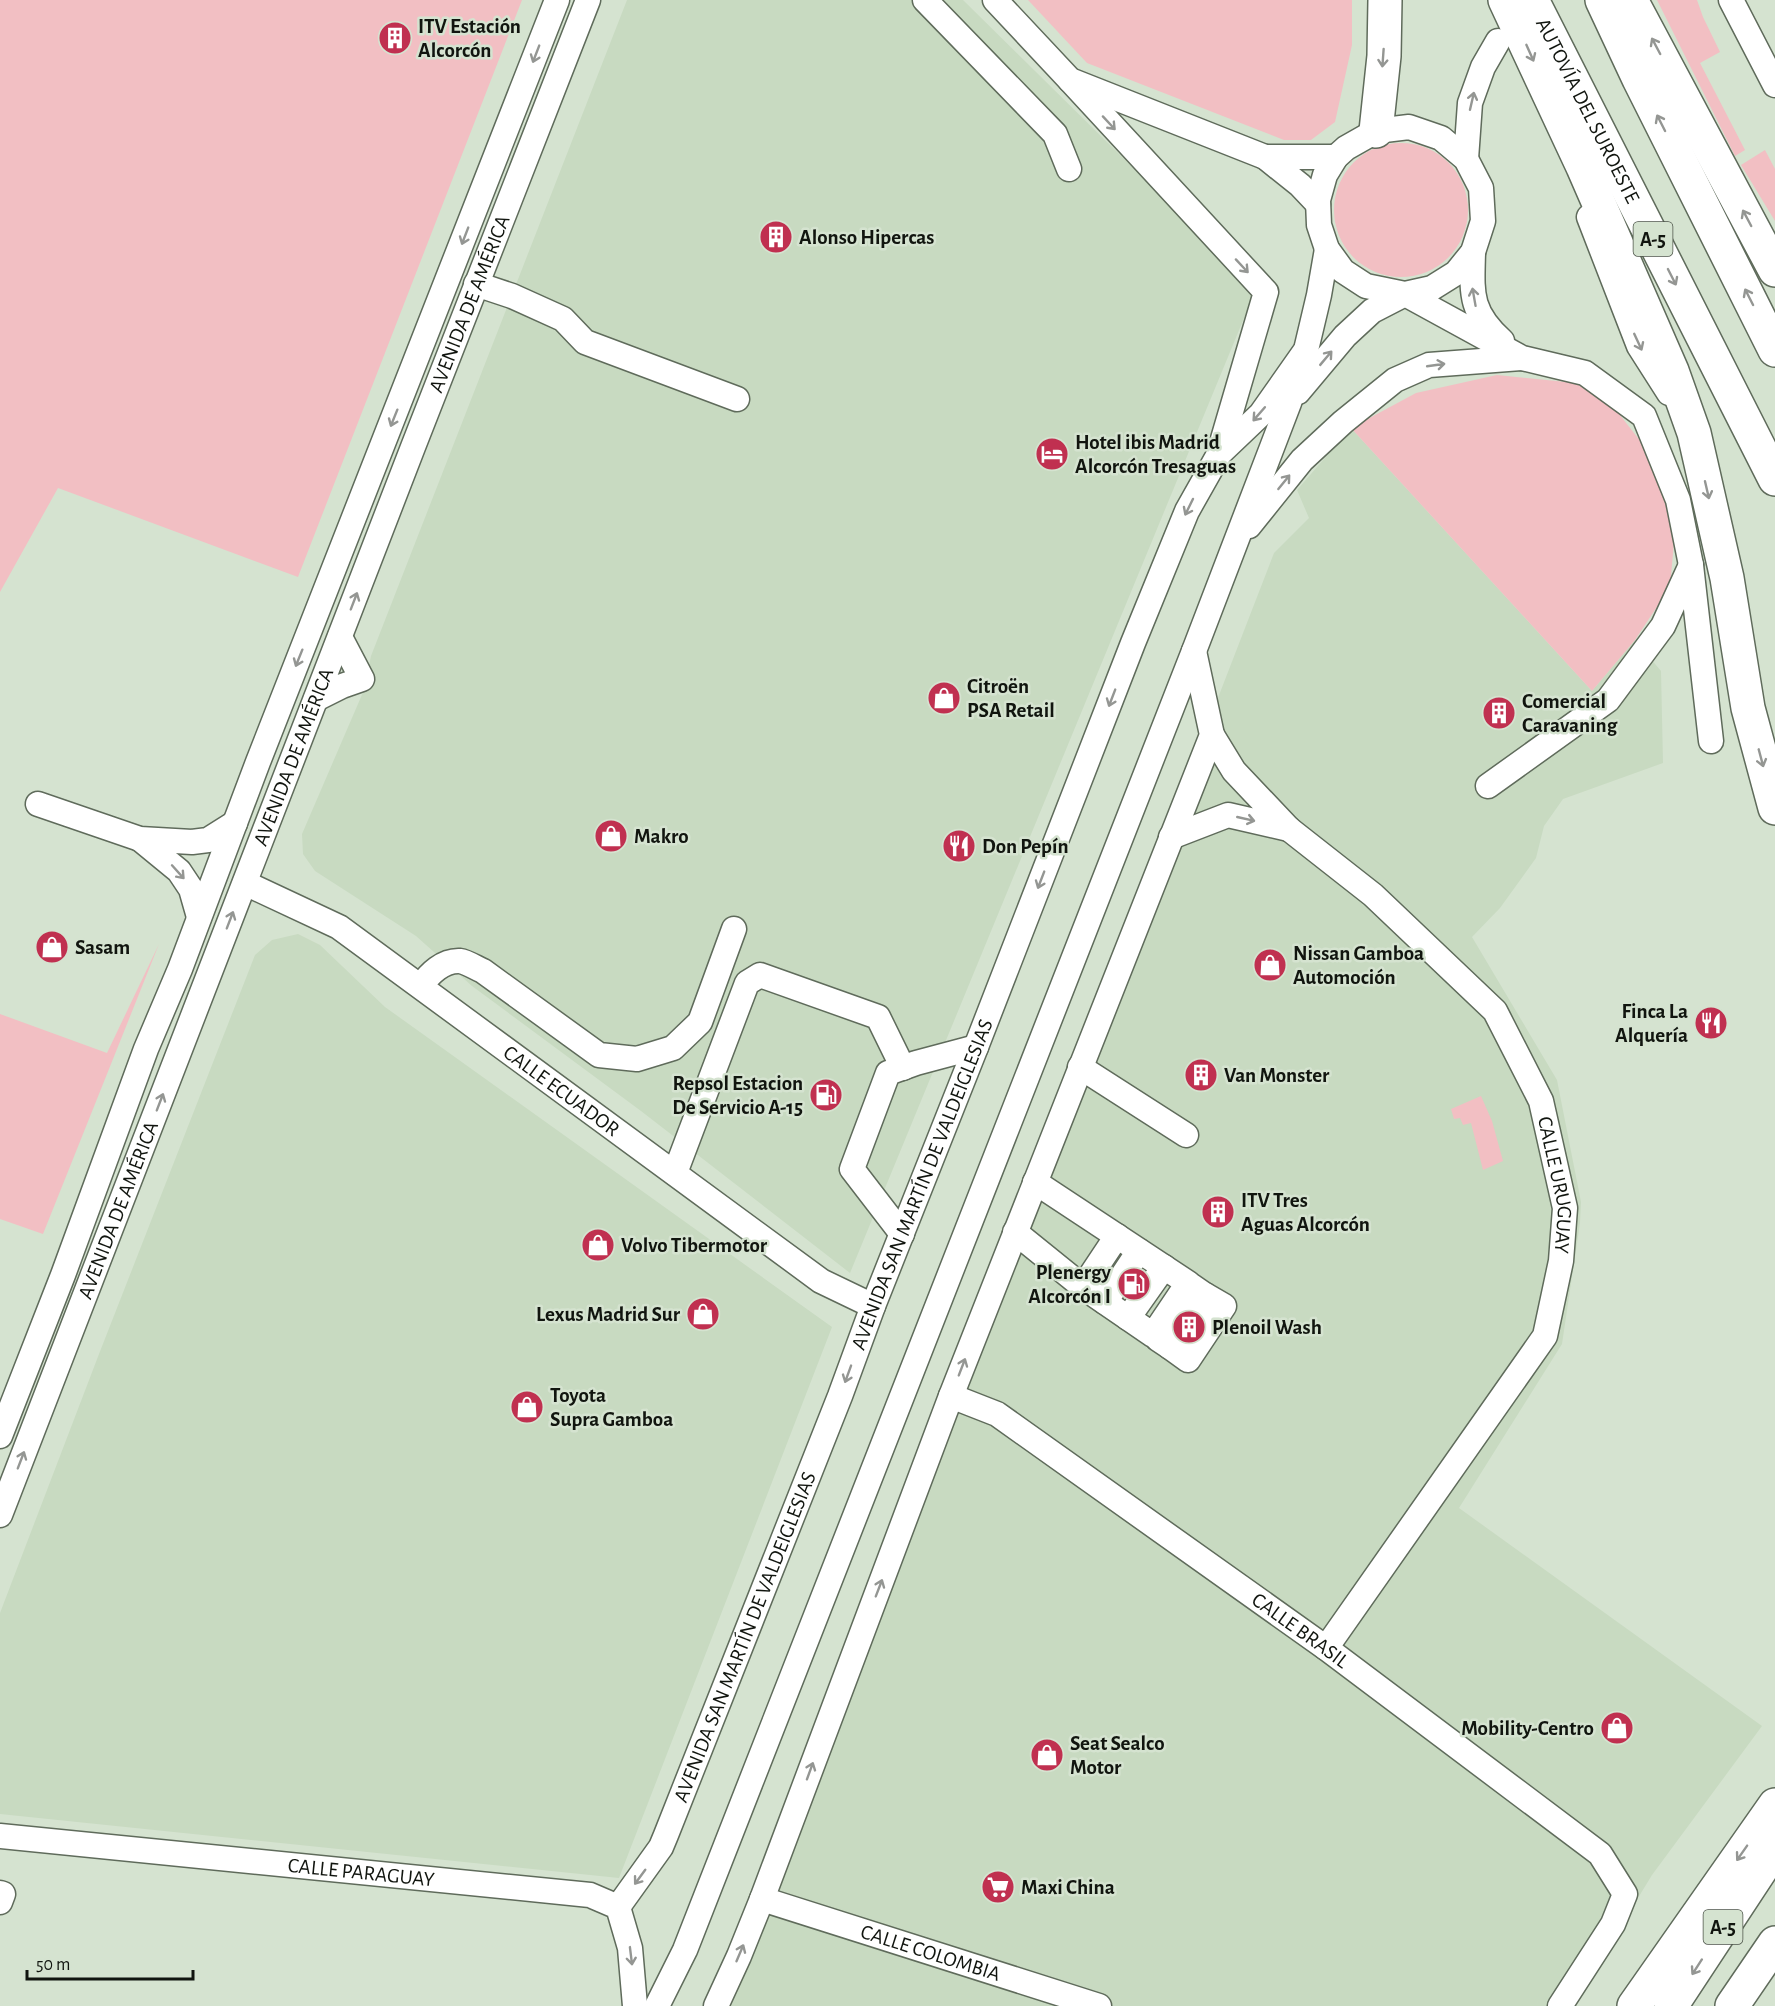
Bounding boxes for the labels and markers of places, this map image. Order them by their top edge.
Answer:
place label: ITV Estación Alcorcón [418,16,521,61]
building icon: ITV Estación Alcorcón [377,20,413,56]
building icon: Alonso Hipercas [758,219,794,255]
place label: Alonso Hipercas [799,227,934,248]
place label: Hotel ibis Madrid Alcorcón Tresaguas [1075,432,1236,477]
hotel icon: Hotel ibis Madrid Alcorcón Tresaguas [1034,436,1070,472]
place label: Citroën PSA Retail [967,676,1055,721]
shop icon: Citroën PSA Retail [926,680,962,716]
place label: Comercial Caravaning [1522,691,1618,736]
building icon: Comercial Caravaning [1481,695,1517,731]
shop icon: Makro [593,818,629,854]
place label: Makro [634,826,689,847]
restaurant icon: Don Pepín [941,828,977,864]
place label: Don Pepín [982,836,1069,857]
shop icon: Sasam [34,929,70,965]
place label: Sasam [75,937,130,958]
place label: Nissan Gamboa Automoción [1293,943,1424,988]
shop icon: Nissan Gamboa Automoción [1252,947,1288,983]
place label: Finca La Alquería [1615,1001,1688,1046]
restaurant icon: Finca La Alquería [1693,1005,1729,1041]
building icon: Van Monster [1183,1057,1219,1093]
place label: Van Monster [1224,1065,1330,1086]
place label: Repsol Estacion De Servicio A-15 [672,1073,803,1118]
fuel station icon: Repsol Estacion De Servicio A-15 [808,1077,844,1113]
place label: ITV Tres Aguas Alcorcón [1241,1190,1370,1235]
building icon: ITV Tres Aguas Alcorcón [1200,1194,1236,1230]
shop icon: Volvo Tibermotor [580,1227,616,1263]
place label: Volvo Tibermotor [621,1235,768,1256]
place label: Plenergy Alcorcón I [1028,1262,1112,1307]
fuel station icon: Plenergy Alcorcón I [1116,1266,1152,1302]
shop icon: Lexus Madrid Sur [685,1296,721,1332]
place label: Lexus Madrid Sur [536,1304,681,1325]
building icon: Plenoil Wash [1171,1309,1207,1345]
place label: Plenoil Wash [1212,1317,1322,1338]
place label: Toyota Supra Gamboa [550,1385,673,1430]
shop icon: Toyota Supra Gamboa [509,1389,545,1425]
shop icon: Mobility-Centro [1599,1710,1635,1746]
place label: Mobility-Centro [1461,1718,1594,1739]
place label: Seat Sealco Motor [1070,1733,1165,1778]
shop icon: Seat Sealco Motor [1029,1737,1065,1773]
supermarket icon: Maxi China [980,1869,1016,1905]
place label: Maxi China [1021,1877,1115,1898]

